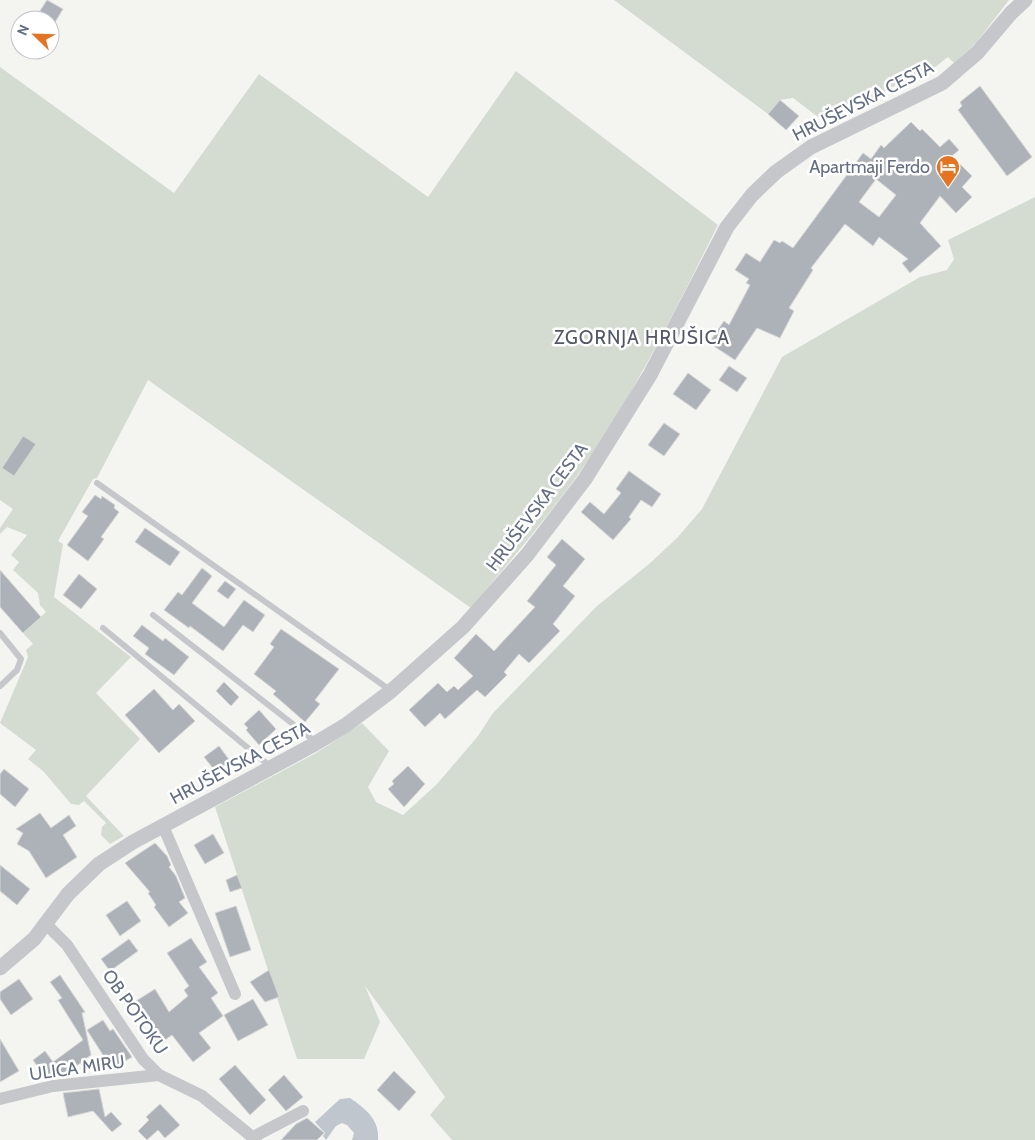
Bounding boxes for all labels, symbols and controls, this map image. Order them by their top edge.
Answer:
north arrow [10,10,60,60]
text: N [13,22,33,38]
street label: HRUŠEVSKA CESTA [789,56,937,146]
hotel icon: Apartmaji Ferdo [935,154,961,188]
place label: Apartmaji Ferdo [809,156,930,178]
district label: ZGORNJA HRUŠICA [554,325,730,349]
street label: HRUŠEVSKA CESTA [482,438,592,576]
street label: HRUŠEVSKA CESTA [166,717,314,809]
street label: OB POTOKU [98,965,172,1059]
street label: ULICA MIRU [28,1050,126,1086]

